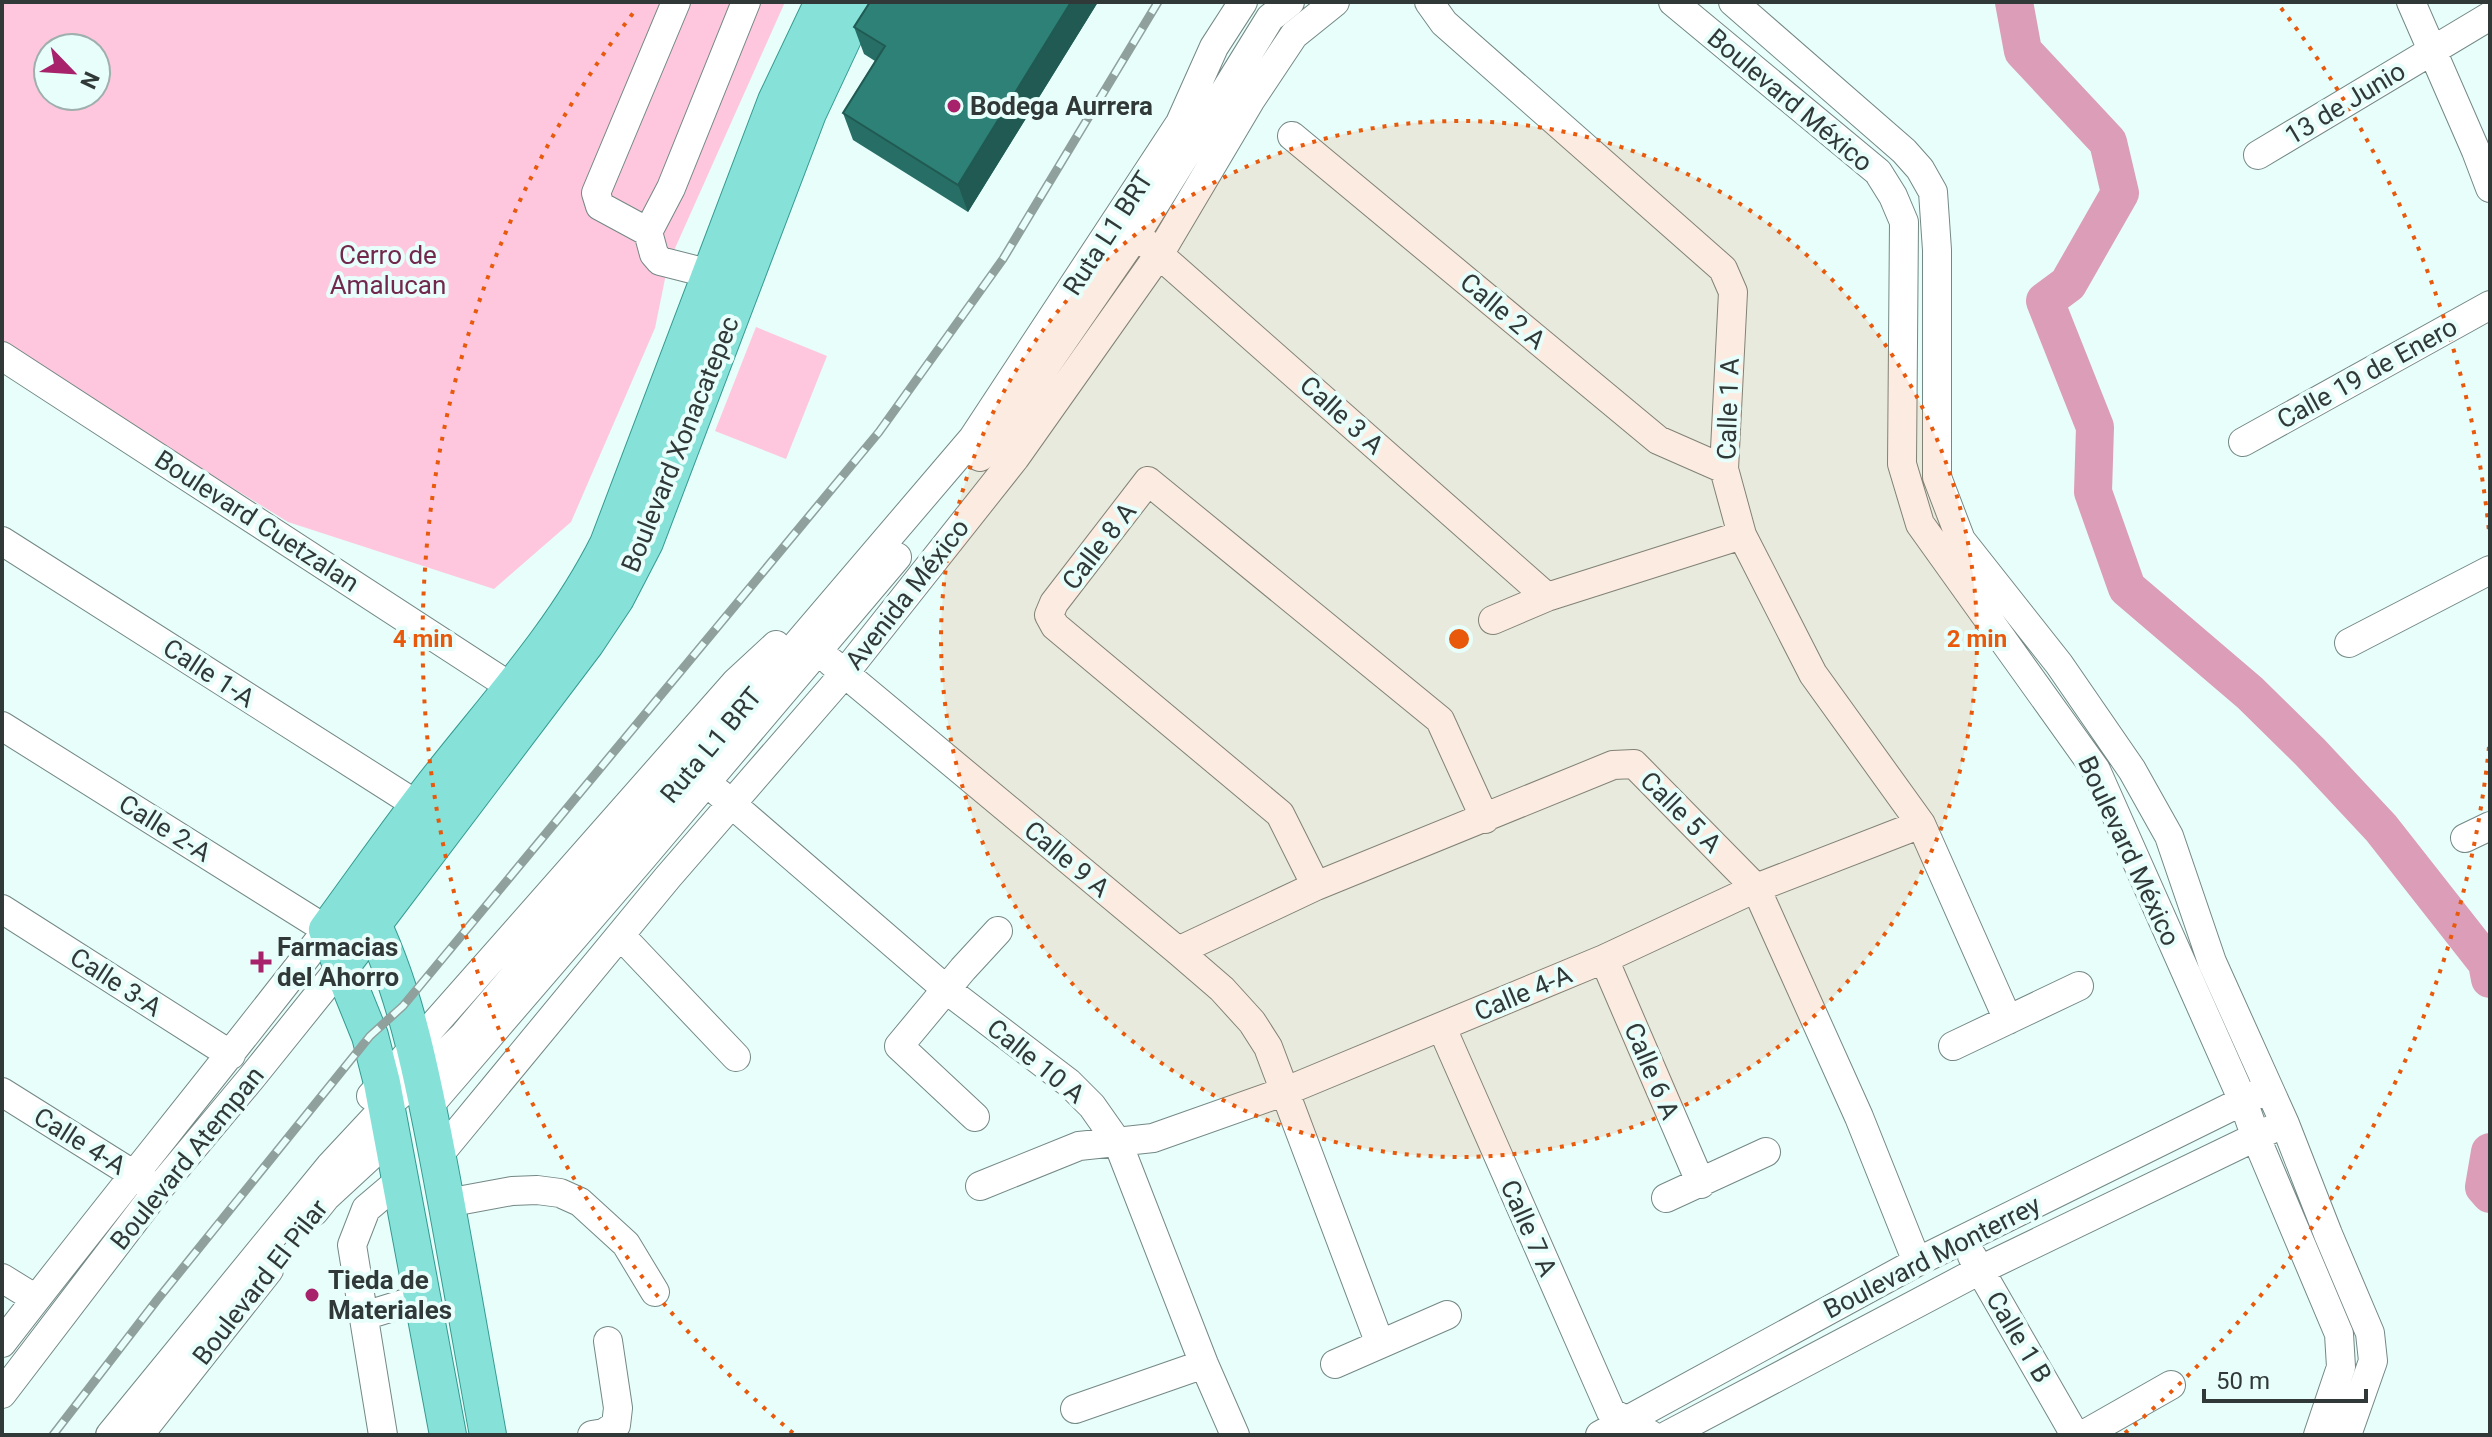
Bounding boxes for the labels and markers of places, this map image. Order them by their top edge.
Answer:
place label: Bodega Aurrera [970,91,1153,121]
marker: Bodega Aurrera [945,97,963,115]
centre of rings [1445,625,1473,653]
place label: Farmacias del Ahorro [277,932,399,992]
marker: Farmacias del Ahorro [252,953,270,971]
place label: Tieda de Materiales [328,1265,452,1325]
marker: Tieda de Materiales [303,1286,321,1304]

